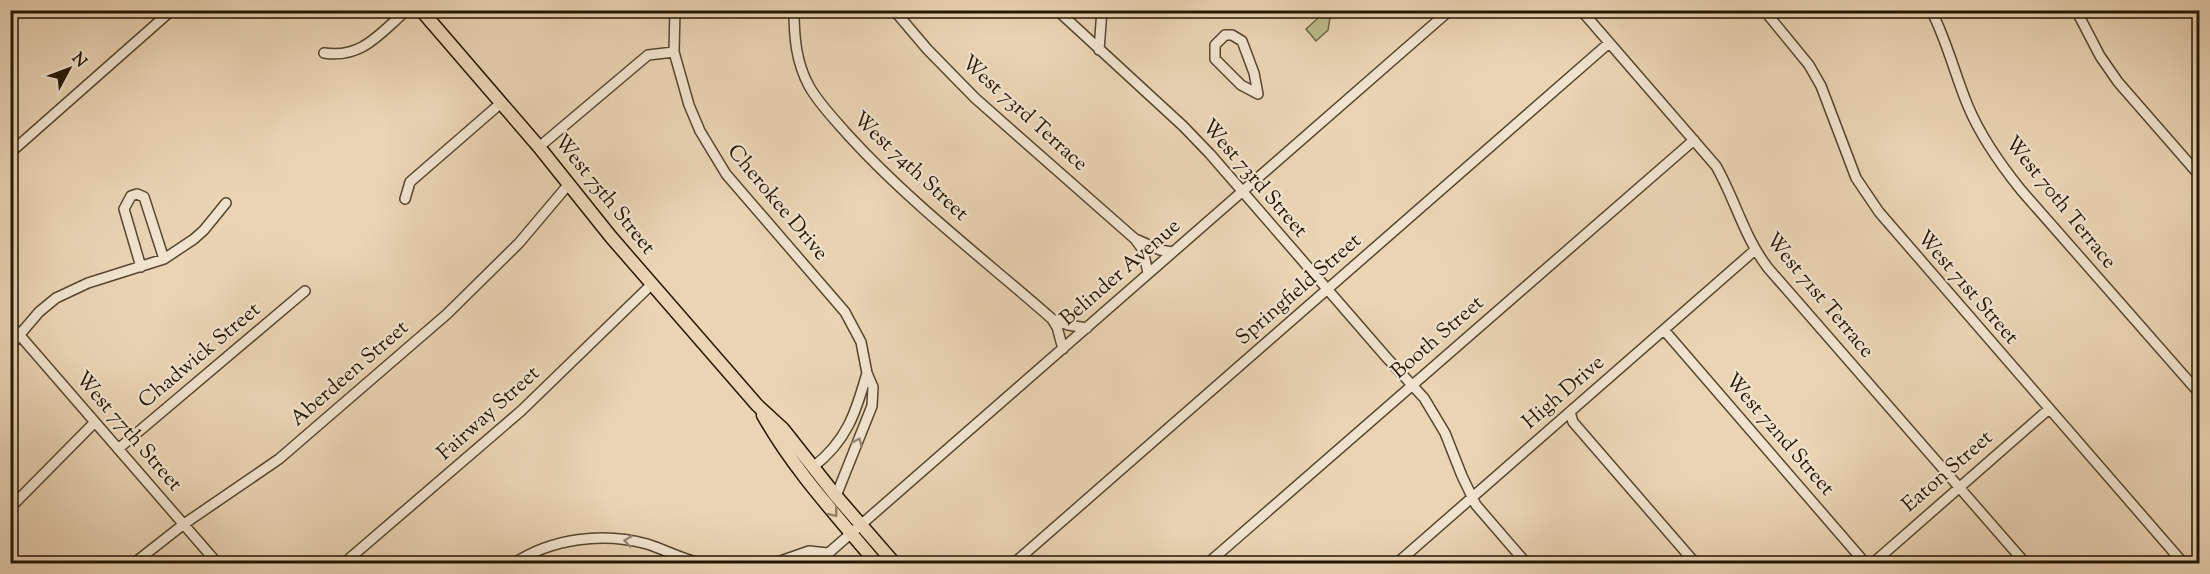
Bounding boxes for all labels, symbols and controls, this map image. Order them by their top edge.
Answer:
north arrow [39,39,99,99]
text: N [66,48,91,73]
street label: West 73rd Terrace [954,49,1094,179]
street label: West 74th Street [845,105,975,229]
street label: West 73rd Street [1194,113,1314,245]
street label: West 75th Street [546,128,662,262]
street label: West 70th Terrace [1997,130,2123,276]
street label: Cherokee Drive [719,138,835,268]
street label: Belinder Avenue [1054,212,1188,334]
street label: West 71st Street [1909,224,2025,352]
street label: Springfield Street [1230,227,1368,353]
street label: West 71st Terrace [1757,227,1881,365]
street label: Booth Street [1385,289,1491,387]
street label: Chadwick Street [132,296,268,416]
street label: Aberdeen Street [284,314,416,434]
street label: High Drive [1516,349,1612,437]
street label: Fairway Street [431,360,547,468]
street label: West 77th Street [67,365,189,499]
street label: West 72nd Street [1717,367,1841,503]
street label: Eaton Street [1896,424,2000,520]
one-way arrow [851,437,863,448]
one-way arrow [827,506,838,517]
one-way arrow [623,535,632,547]

